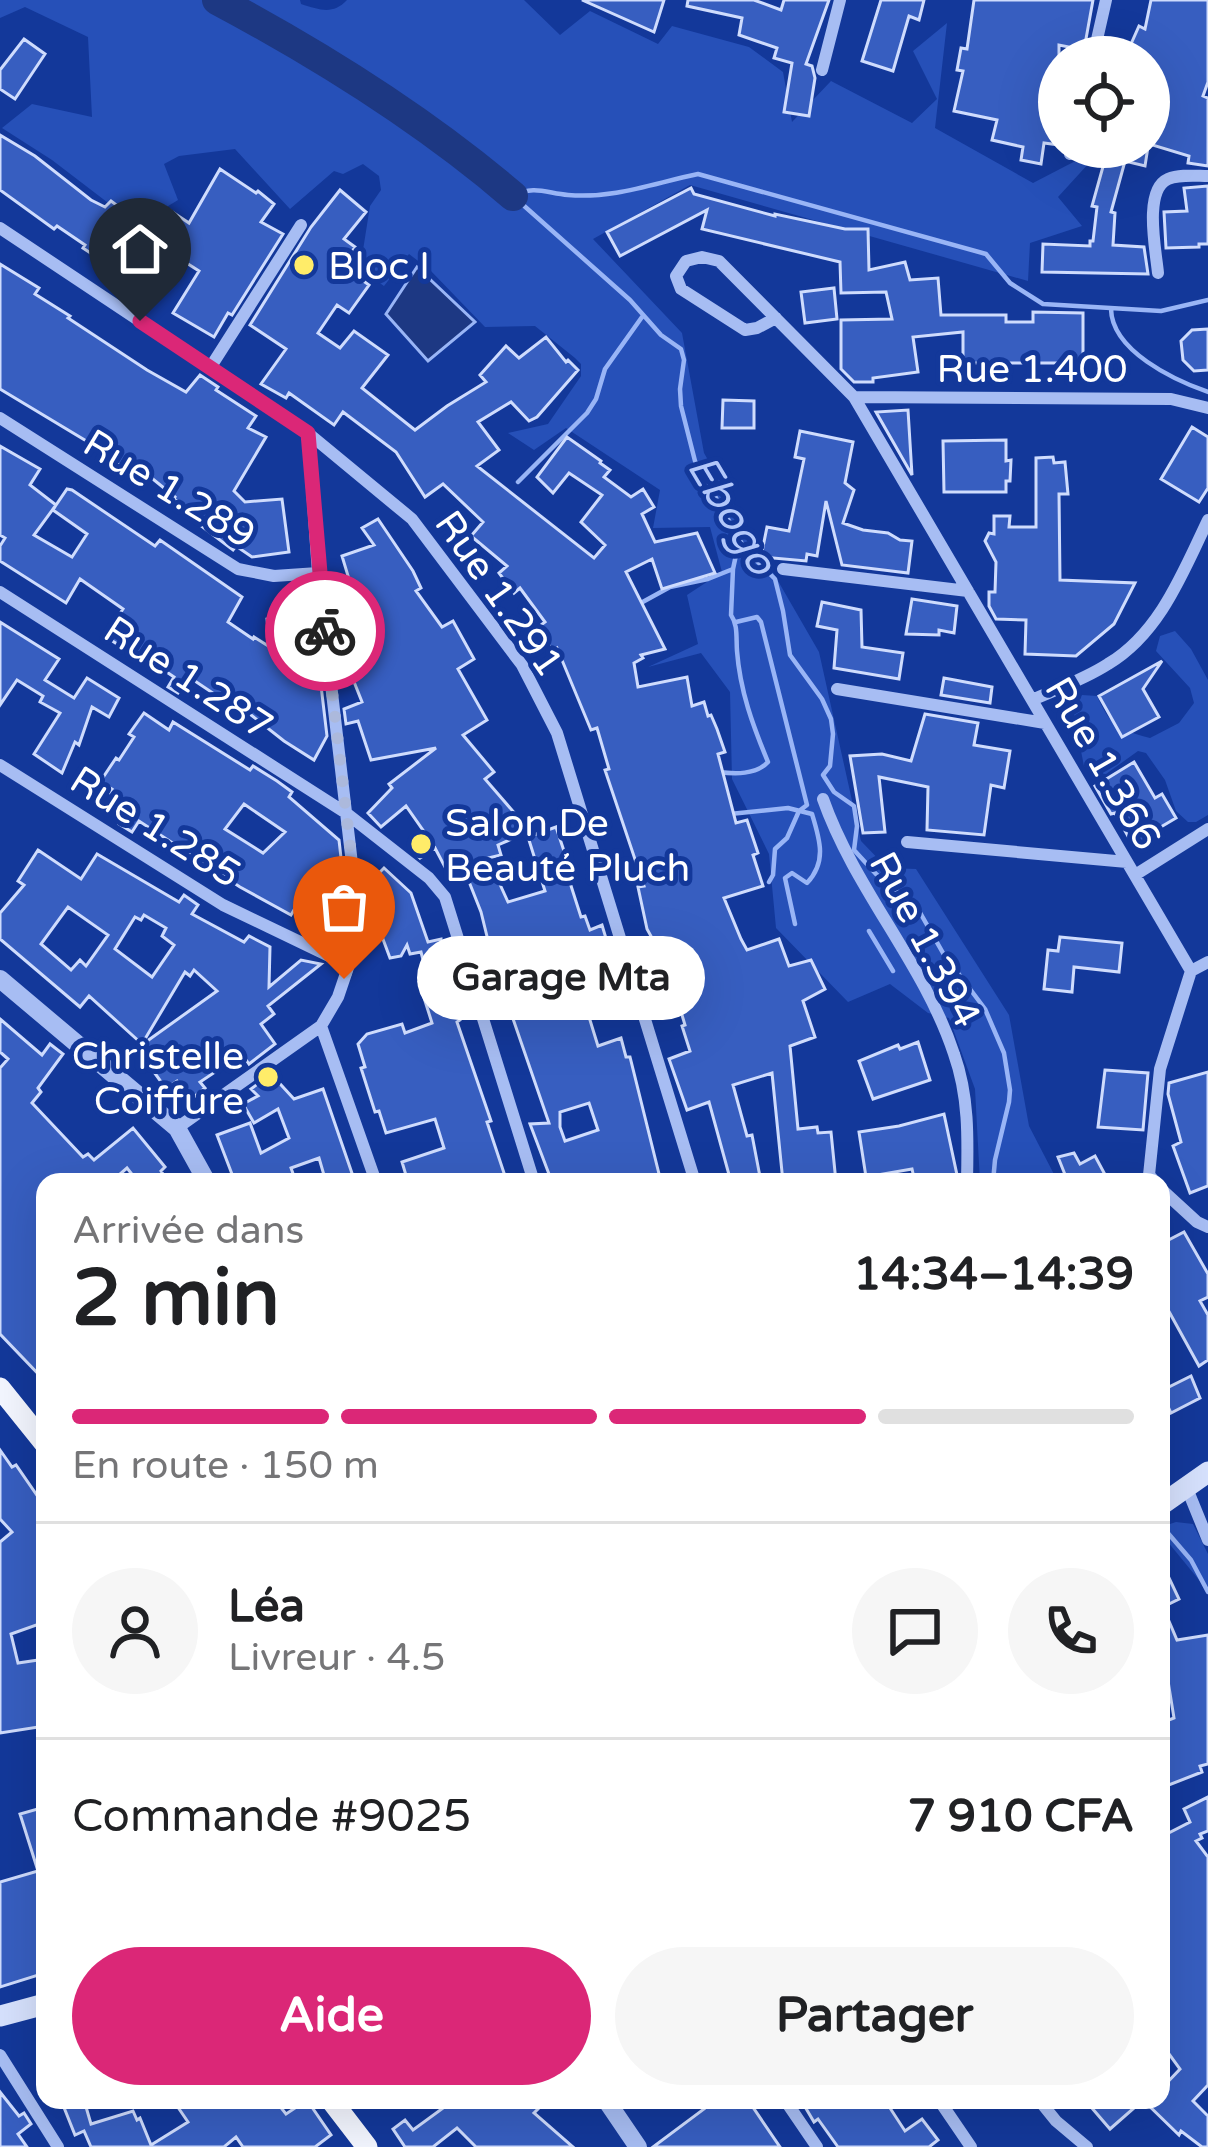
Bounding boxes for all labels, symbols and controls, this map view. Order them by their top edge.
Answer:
map controls [1038,36,1170,168]
button: locate [1038,36,1170,168]
pin [89,198,191,321]
icon: home [107,216,173,282]
place label: Bloc I [328,243,430,290]
marker: Bloc I [291,252,317,278]
street label: Rue 1.400 [936,346,1128,393]
street label: Rue 1.289 [75,420,264,559]
water label: Ebogo [676,446,789,586]
street label: Rue 1.291 [425,502,573,686]
courier [265,571,385,691]
icon: bike [292,598,358,664]
street label: Rue 1.287 [95,606,281,750]
street label: Rue 1.366 [1034,669,1171,859]
street label: Rue 1.285 [61,757,249,898]
place label: Salon De Beauté Pluch [445,800,690,892]
marker: Salon De Beauté Pluch [408,831,434,857]
street label: Rue 1.394 [859,844,990,1035]
pin [293,856,395,979]
icon: bag [311,874,377,940]
callout: Garage Mta [416,937,704,1021]
text: Garage Mta [451,954,671,1001]
place label: Christelle Coiffure [72,1033,244,1125]
marker: Christelle Coiffure [255,1064,281,1090]
text: Arrivée dans [72,1207,304,1254]
text: 14:34–14:39 [853,1248,1134,1302]
text: 2 min [72,1252,280,1346]
text: En route · 150 m [72,1442,379,1489]
button: person [72,1568,198,1694]
button: chat [852,1568,978,1694]
button: phone [1008,1568,1134,1694]
text: Léa [228,1580,305,1634]
text: Livreur · 4.5 [228,1634,446,1681]
text: Commande #9025 [72,1790,471,1844]
text: 7 910 CFA [908,1790,1134,1844]
button: Aide [72,1947,591,2085]
button: Partager [615,1947,1134,2085]

